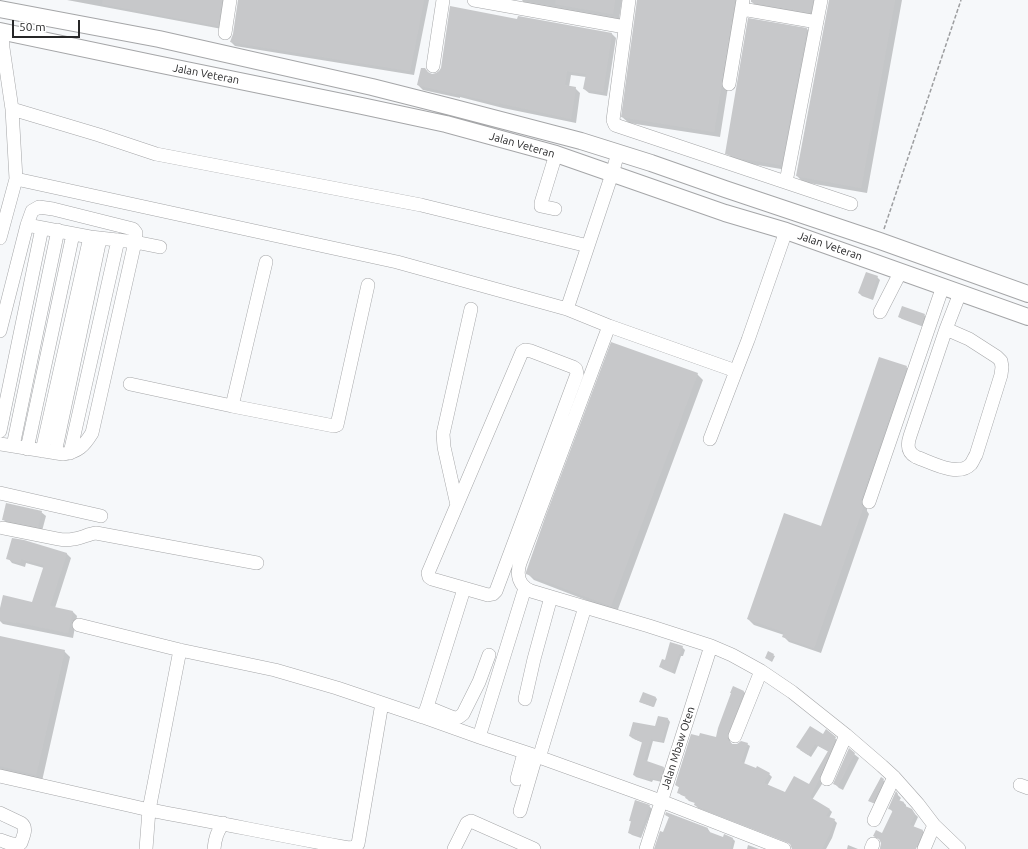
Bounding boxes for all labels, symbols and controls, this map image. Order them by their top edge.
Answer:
scale bar [14,12,82,38]
text: 50 m [19,20,46,33]
street label: Jalan Veteran [172,61,240,87]
street label: Jalan Veteran [488,129,556,161]
street label: Jalan Veteran [796,229,864,263]
street label: Jalan Mbaw Oten [658,705,698,791]

